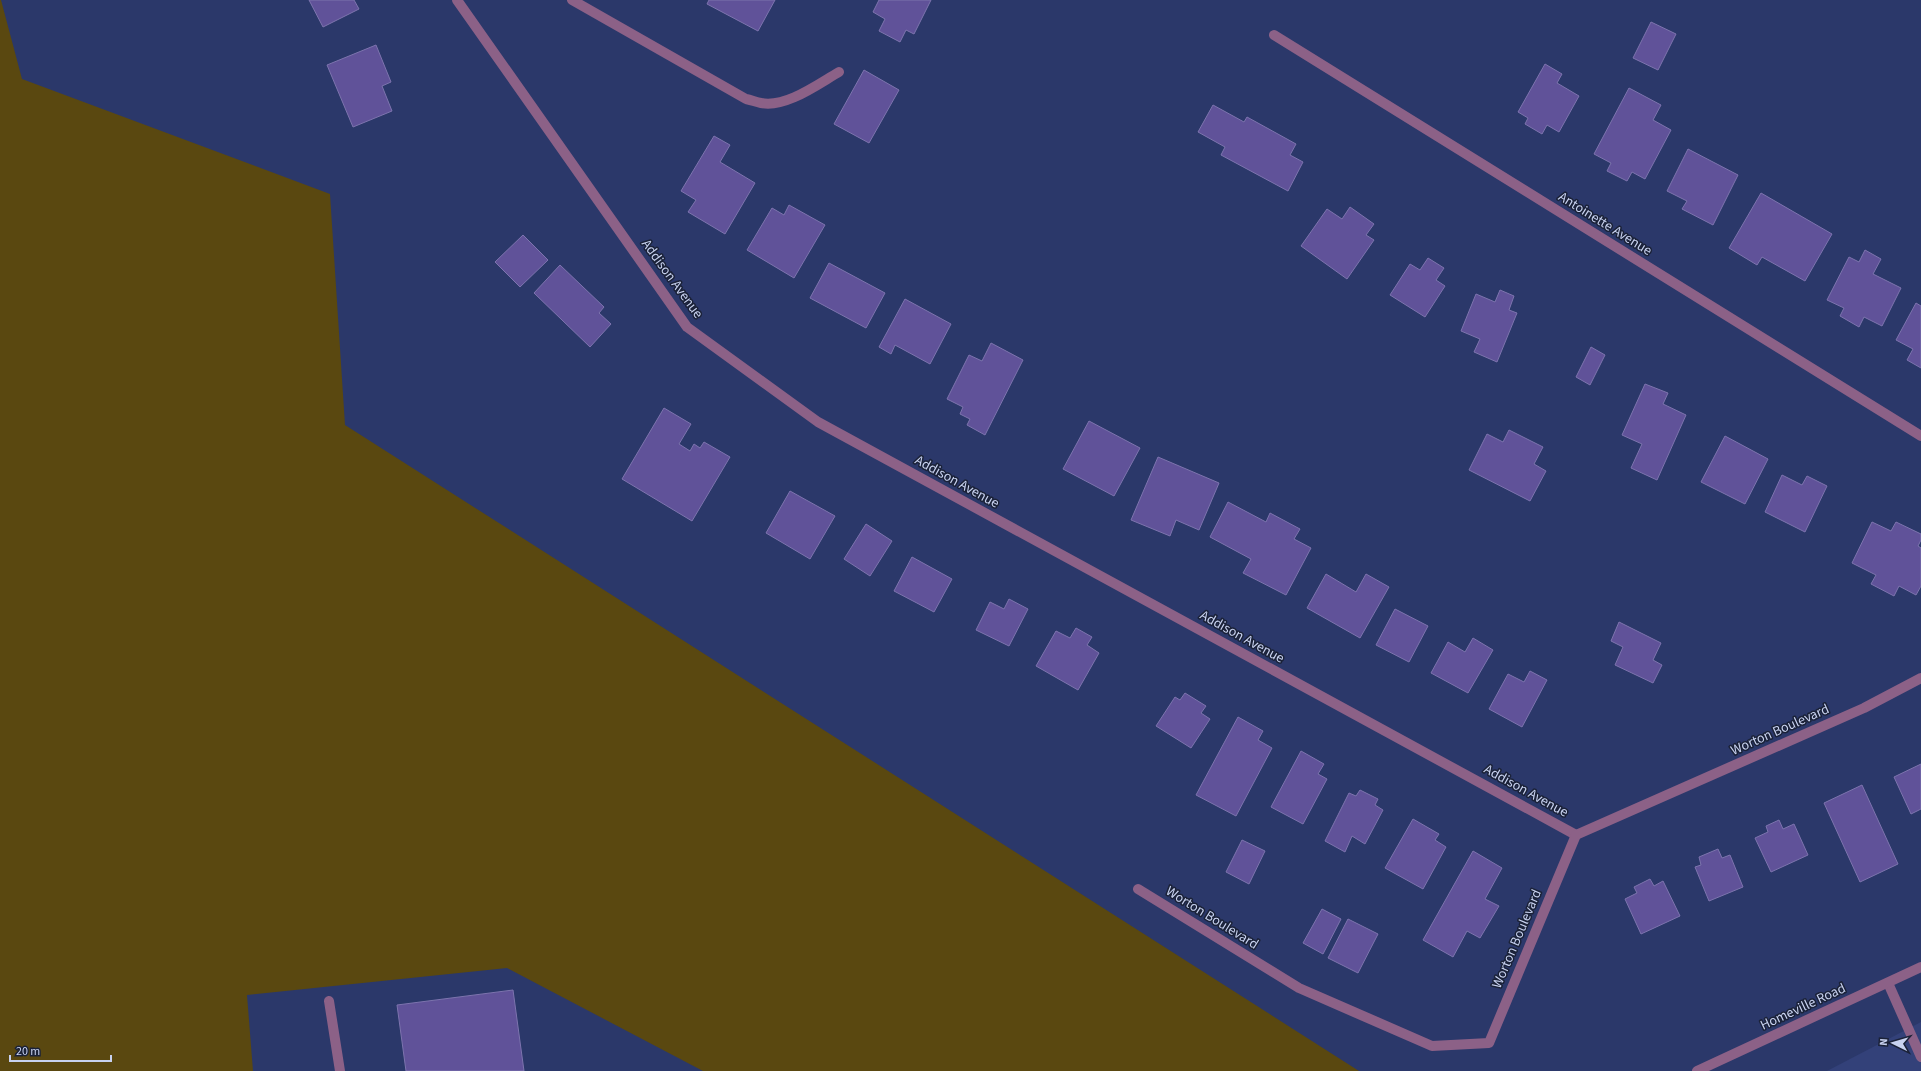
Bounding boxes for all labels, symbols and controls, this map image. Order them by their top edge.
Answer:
street label: Antoinette Avenue [1554,187,1656,261]
street label: Addison Avenue [636,235,708,323]
street label: Addison Avenue [911,451,1003,513]
street label: Addison Avenue [1196,606,1288,668]
street label: Worton Boulevard [1728,699,1832,761]
street label: Addison Avenue [1480,760,1572,822]
street label: Worton Boulevard [1162,881,1262,955]
street label: Worton Boulevard [1487,886,1547,992]
street label: Homeville Road [1757,978,1849,1036]
north arrow [1873,1023,1913,1063]
scale bar [10,1037,111,1063]
text: N [1876,1038,1891,1046]
text: 20 m [16,1043,40,1060]

